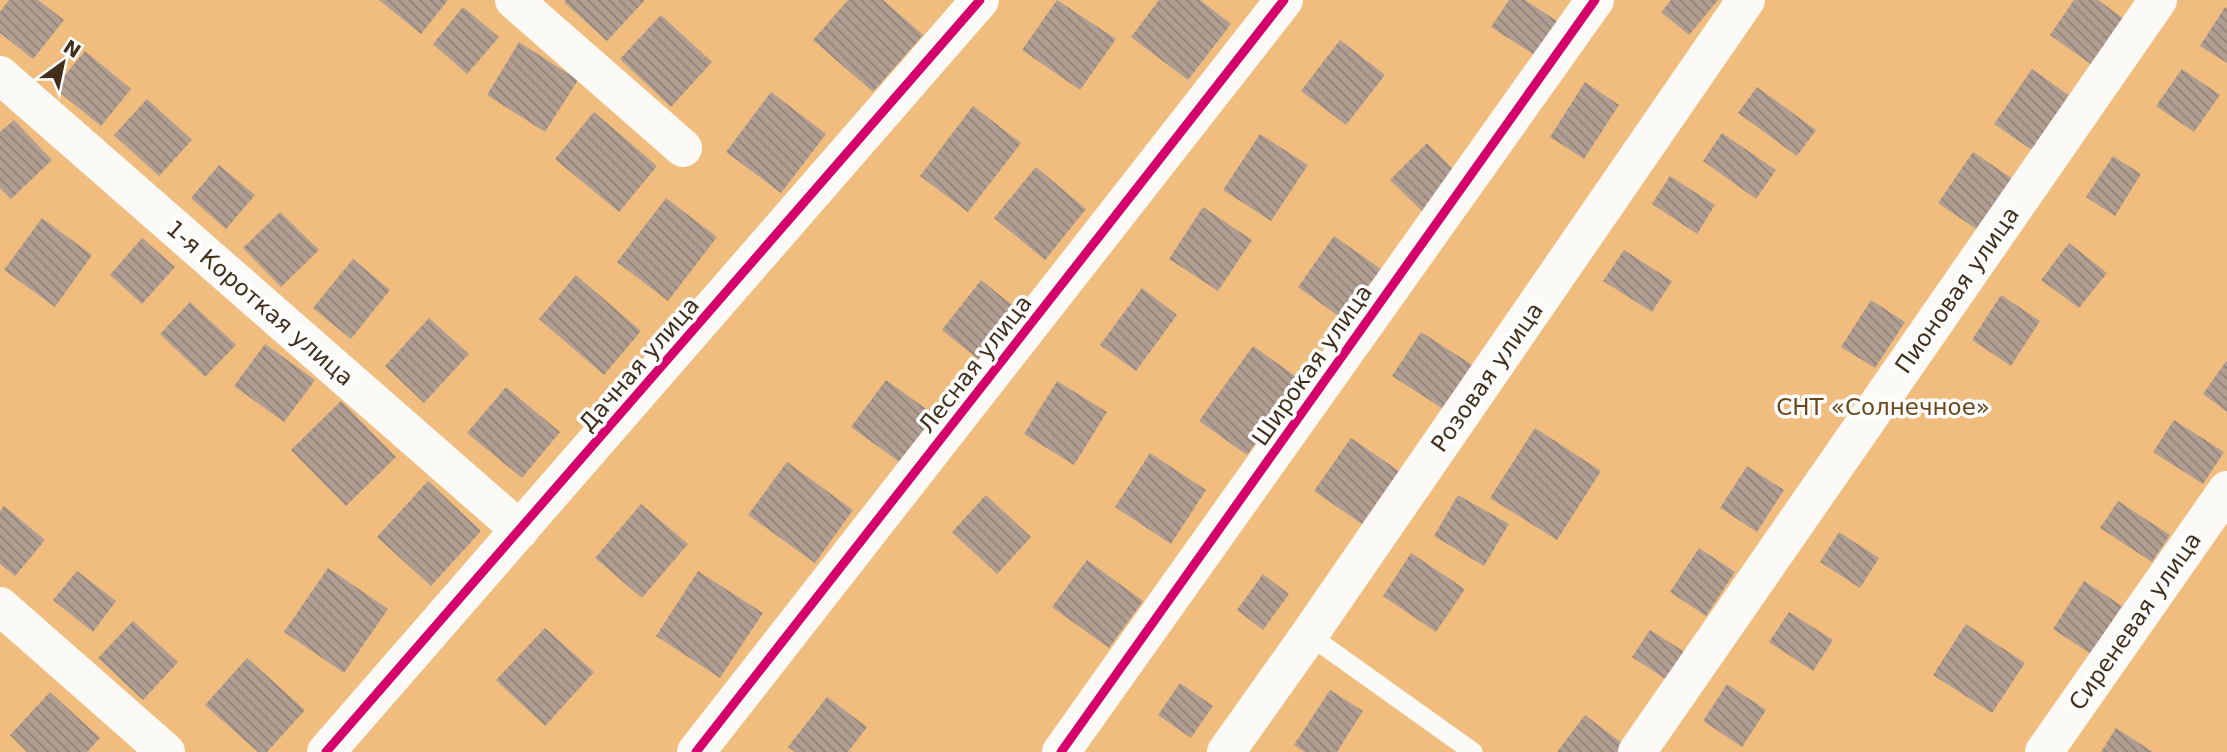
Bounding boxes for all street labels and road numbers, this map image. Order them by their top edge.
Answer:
street label: Пионовая улица [1890,202,2024,378]
street label: 1-я Короткая улица [161,215,359,391]
street label: Широкая улица [1247,280,1377,450]
street label: Лесная улица [913,290,1037,438]
street label: Дачная улица [574,292,704,436]
street label: Розовая улица [1426,297,1548,457]
street label: Сиреневая улица [2064,527,2206,715]

